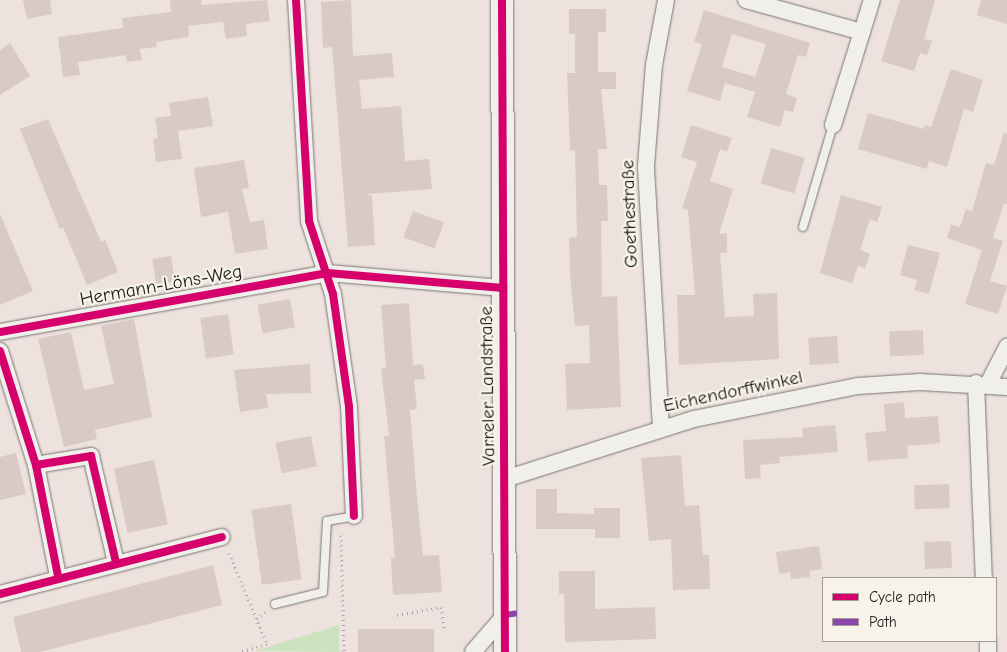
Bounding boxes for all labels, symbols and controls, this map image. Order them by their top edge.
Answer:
street label: Goethestraße [617,160,643,268]
street label: Hermann-Löns-Weg [78,260,244,312]
street label: Varreler Landstraße [475,306,501,466]
street label: Eichendorffwinkel [661,366,805,418]
legend [822,577,997,642]
text: Cycle path [869,588,936,606]
text: Path [869,613,897,631]

